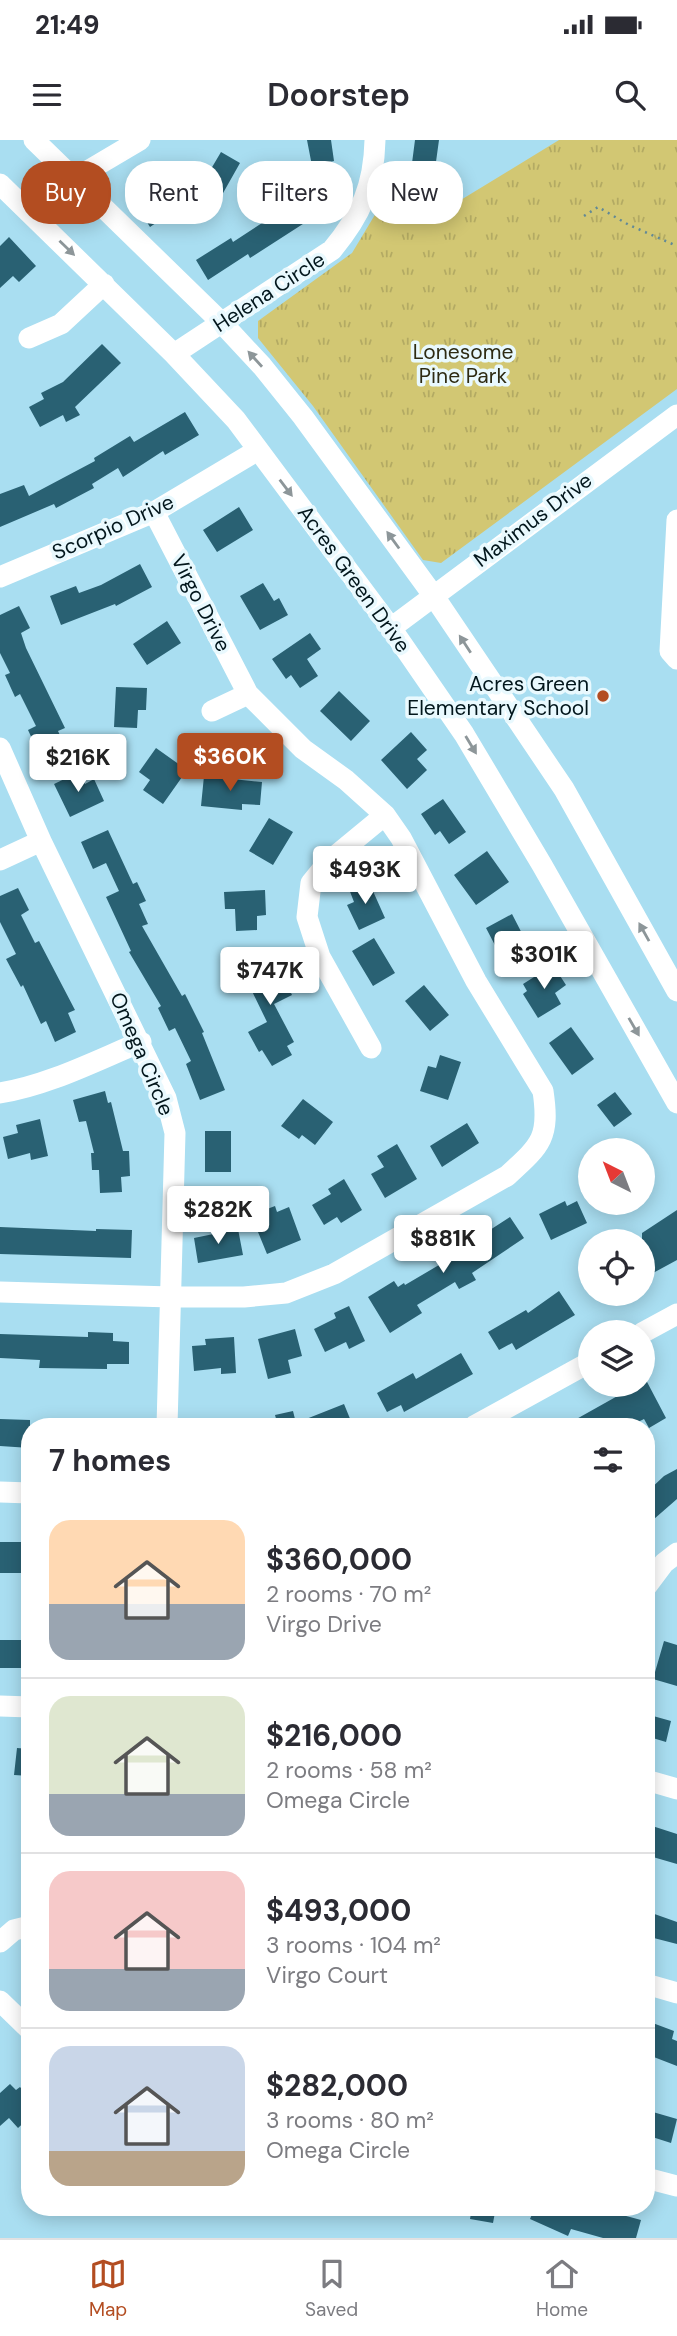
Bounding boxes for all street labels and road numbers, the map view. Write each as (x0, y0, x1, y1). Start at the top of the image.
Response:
street label: Helena Circle (208, 245, 330, 339)
street label: Maximus Drive (468, 466, 598, 574)
street label: Scorpio Drive (48, 488, 178, 566)
street label: Acres Green Drive (291, 500, 417, 658)
street label: Virgo Drive (165, 550, 237, 656)
street label: Omega Circle (103, 988, 181, 1120)

